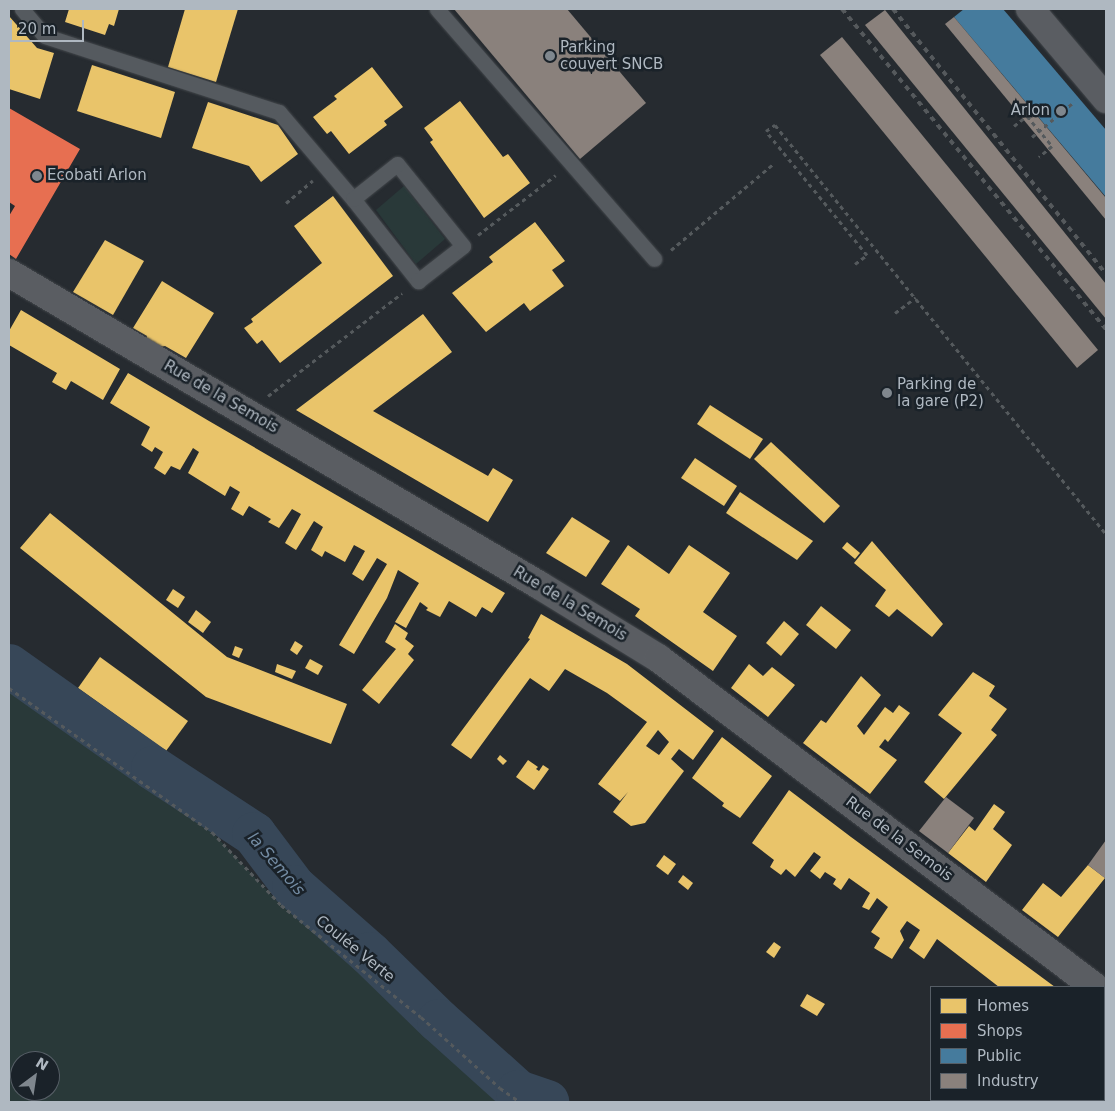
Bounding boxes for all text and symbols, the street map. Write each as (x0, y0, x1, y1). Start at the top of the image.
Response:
scale bar (12, 10, 86, 42)
text: 20 m (18, 20, 56, 38)
place label: Parking couvert SNCB (560, 38, 663, 73)
marker: Parking couvert SNCB (544, 50, 556, 62)
place label: Arlon (1011, 102, 1050, 120)
marker: Arlon (1054, 104, 1068, 118)
place label: Ecobati Arlon (47, 167, 147, 185)
marker: Ecobati Arlon (31, 170, 43, 182)
street label: Rue de la Semois (160, 357, 282, 437)
place label: Parking de la gare (P2) (897, 375, 984, 410)
marker: Parking de la gare (P2) (881, 387, 893, 399)
street label: Rue de la Semois (510, 563, 630, 645)
street label: Rue de la Semois (842, 793, 956, 885)
water label: la Semois (243, 828, 309, 900)
street label: Coulée Verte (312, 912, 398, 986)
legend (930, 986, 1105, 1101)
text: Homes (977, 997, 1029, 1015)
text: Shops (977, 1022, 1023, 1040)
text: Public (977, 1047, 1021, 1065)
north arrow (10, 1051, 60, 1101)
text: N (33, 1054, 51, 1074)
text: Industry (977, 1072, 1039, 1090)

